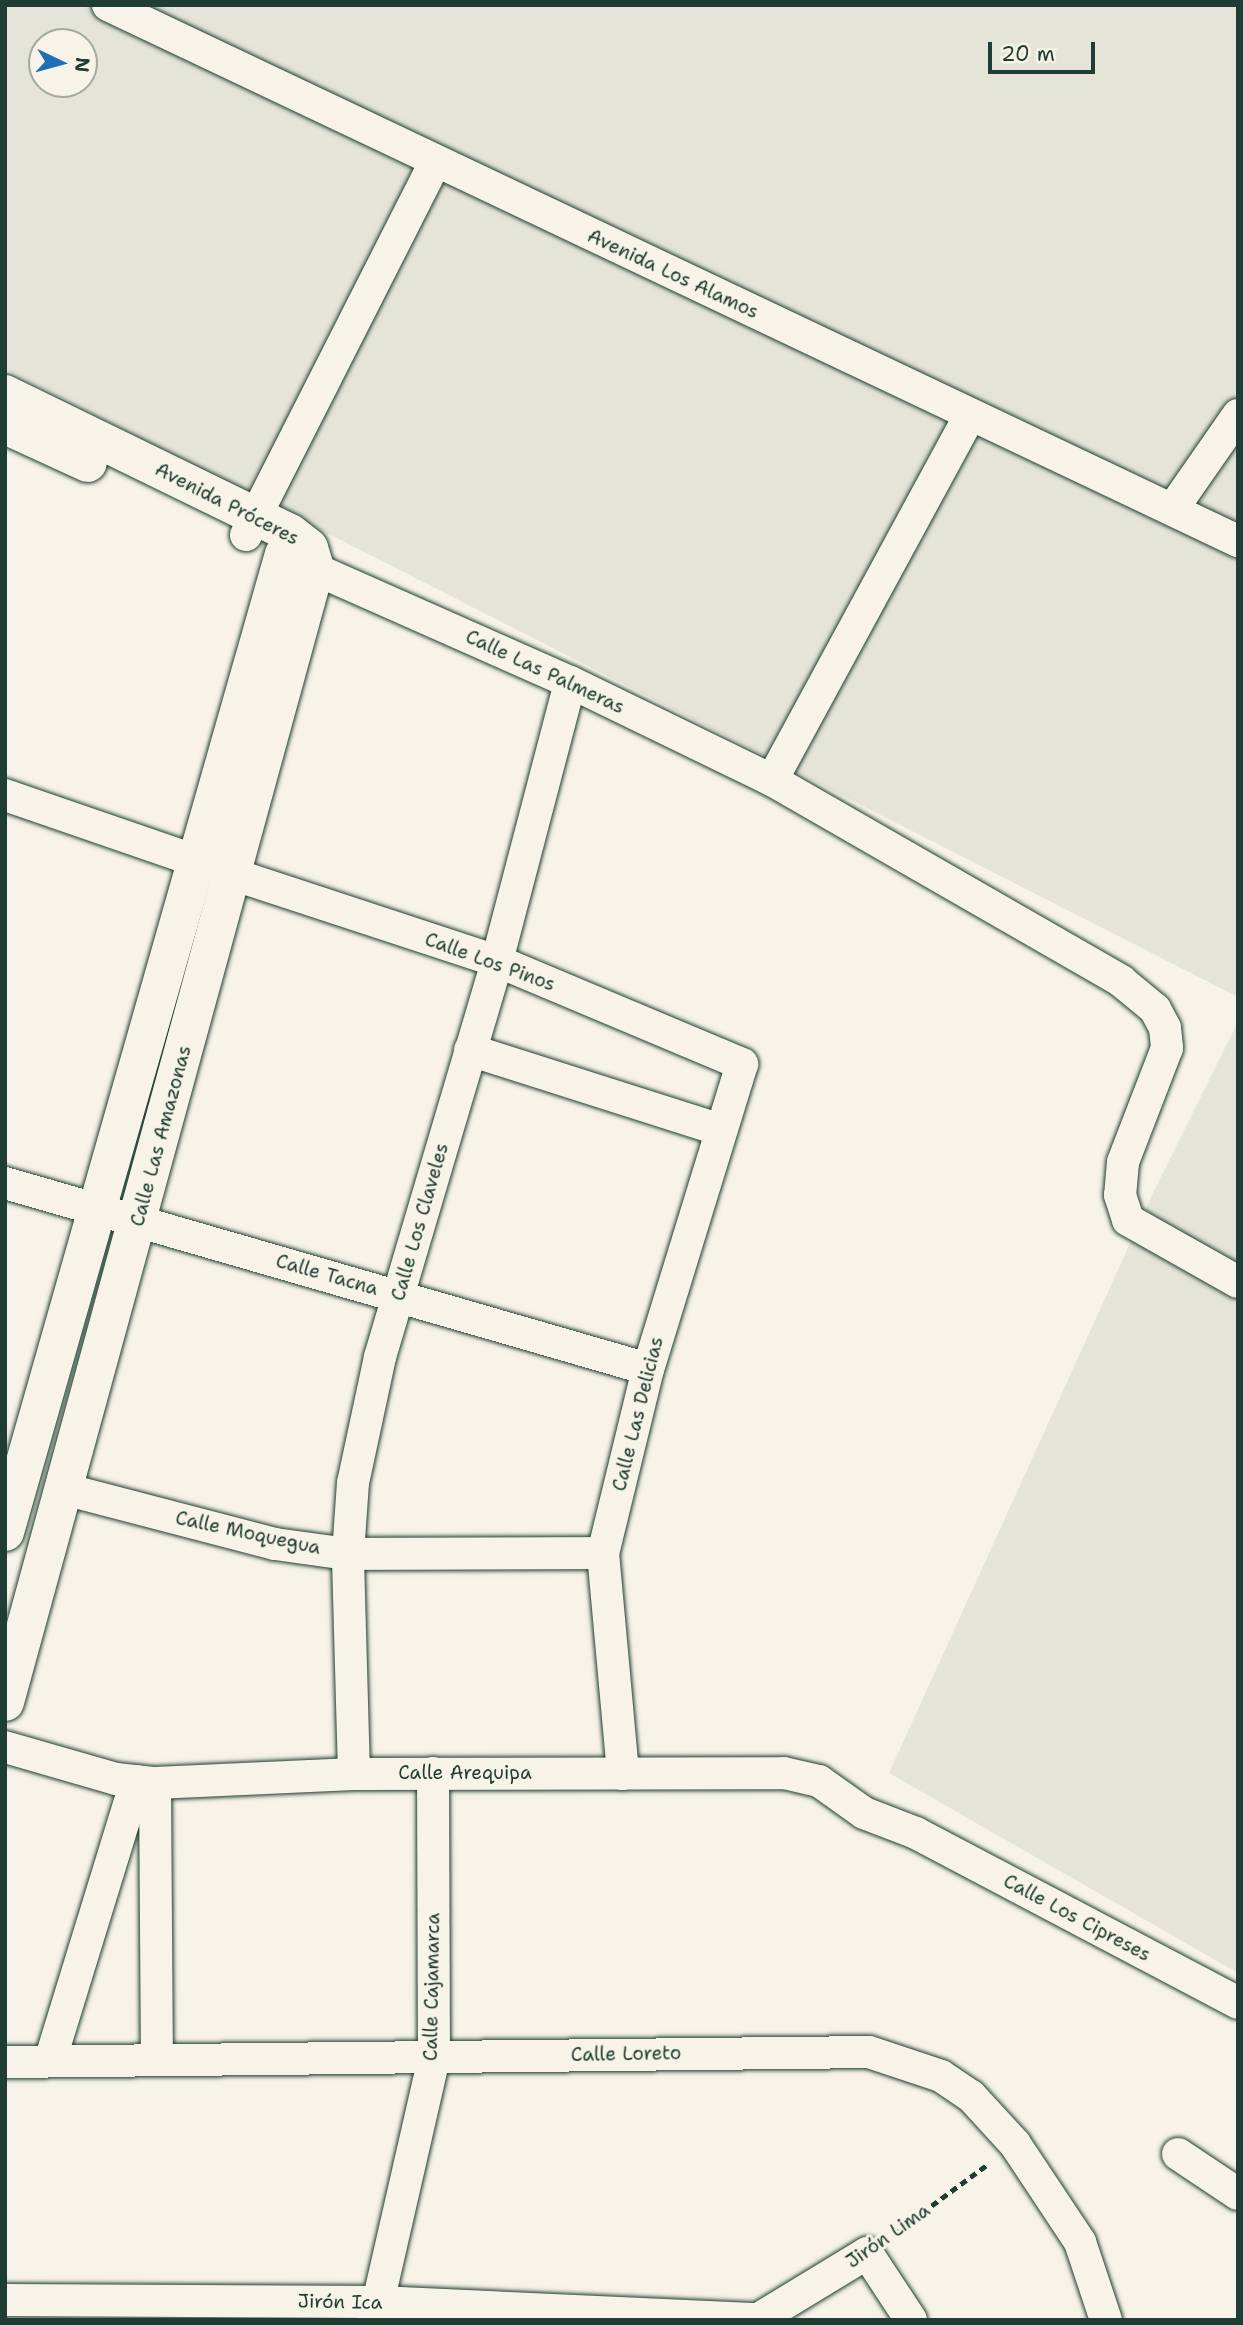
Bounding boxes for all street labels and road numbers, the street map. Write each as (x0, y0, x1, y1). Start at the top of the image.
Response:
street label: Avenida Los Alamos (584, 224, 762, 324)
street label: Avenida Próceres (151, 458, 303, 550)
street label: Calle Las Palmeras (462, 625, 628, 719)
street label: Calle Los Pinos (422, 928, 558, 996)
street label: Calle Las Amazonas (126, 1043, 196, 1229)
street label: Calle Los Claveles (387, 1140, 453, 1304)
street label: Calle Tacna (273, 1250, 381, 1300)
street label: Calle Las Delicias (608, 1334, 668, 1494)
street label: Calle Moquegua (173, 1506, 323, 1560)
street label: Calle Arequipa (398, 1762, 532, 1784)
street label: Calle Los Cipreses (999, 1870, 1155, 1966)
street label: Calle Cajamarca (419, 1913, 445, 2061)
street label: Calle Loreto (571, 2042, 681, 2066)
street label: Jirón Lima (842, 2199, 934, 2273)
street label: Jirón Ica (297, 2290, 383, 2314)

